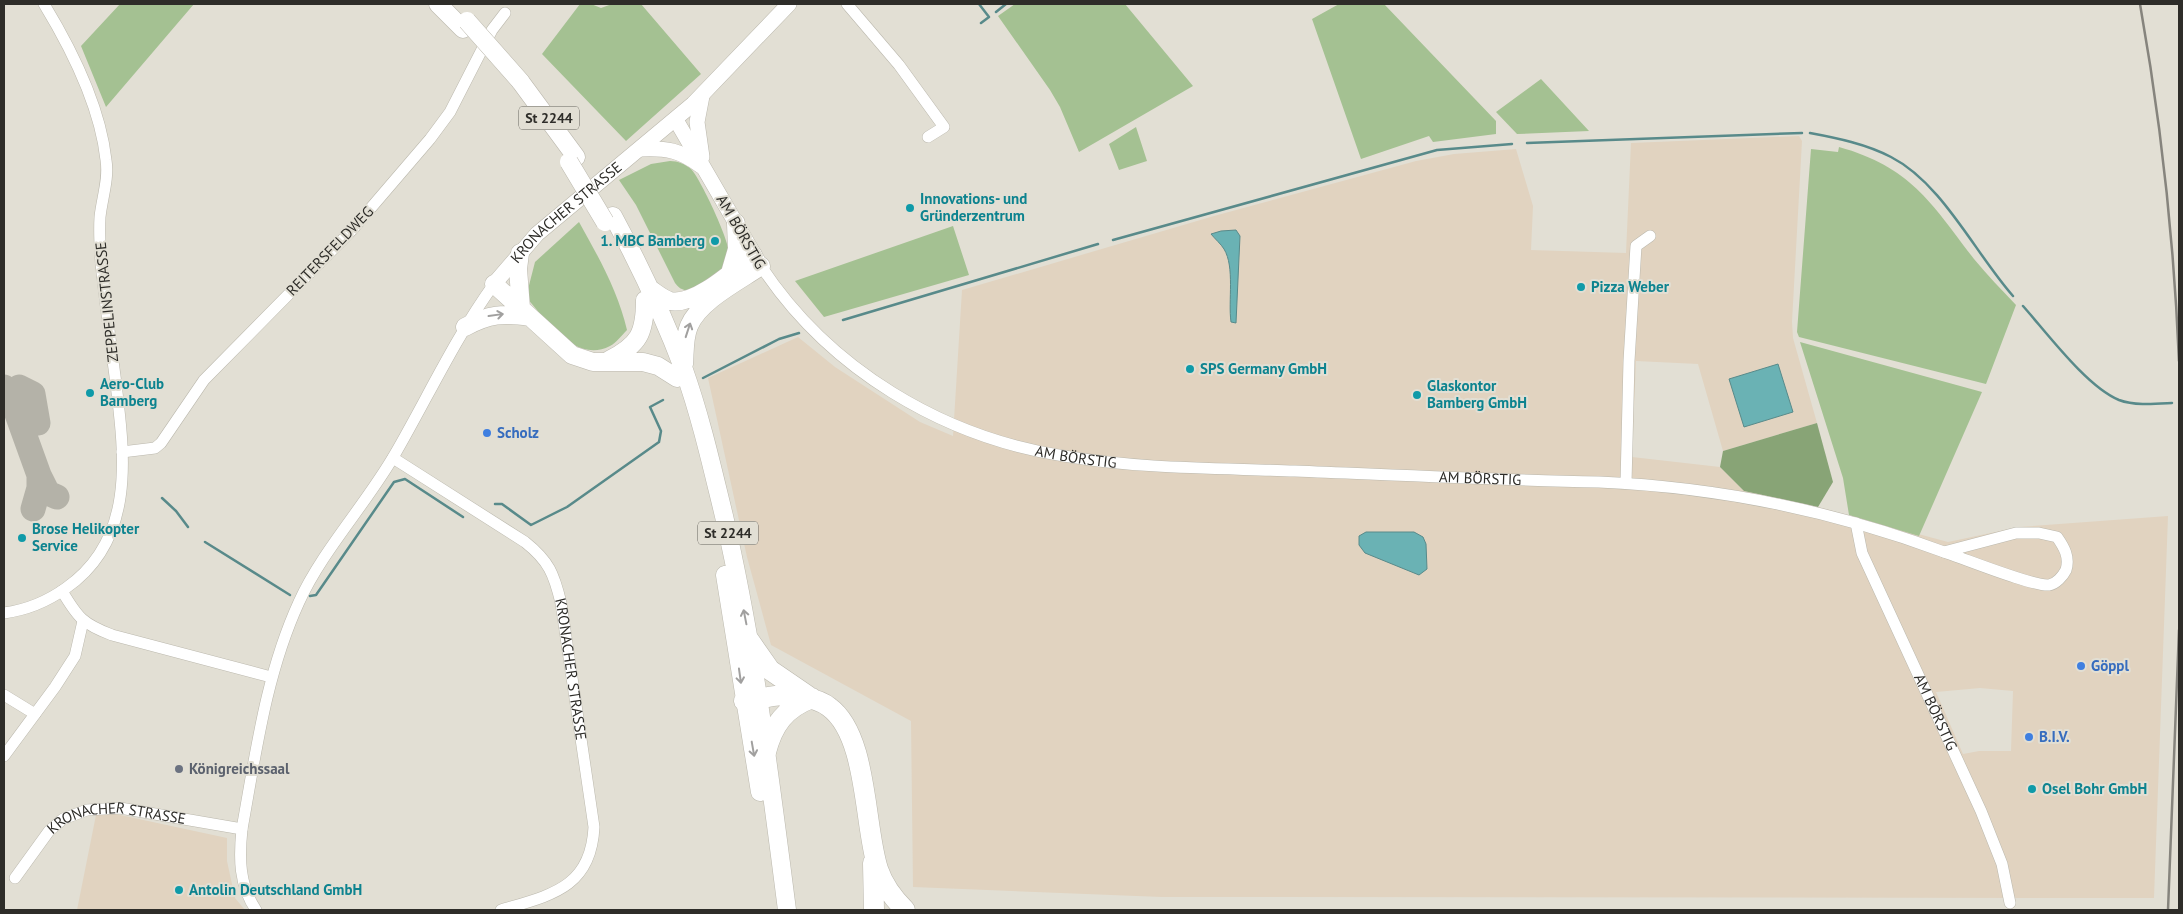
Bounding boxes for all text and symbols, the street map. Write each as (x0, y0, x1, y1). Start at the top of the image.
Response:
road number: St 2244 (519, 106, 579, 130)
street label: KRONACHER STRASSE (506, 157, 626, 267)
place label: Innovations- und Gründerzentrum (920, 189, 1027, 225)
street label: AM BÖRSTIG (713, 191, 770, 272)
street label: REITERSFELDWEG (282, 202, 377, 299)
marker: Innovations- und Gründerzentrum (904, 202, 916, 214)
place label: 1. MBC Bamberg (600, 231, 705, 250)
marker: 1. MBC Bamberg (709, 235, 721, 247)
street label: ZEPPELINSTRASSE (91, 241, 122, 363)
place label: Pizza Weber (1591, 277, 1670, 296)
marker: Pizza Weber (1575, 281, 1587, 293)
one-way arrow (488, 310, 504, 320)
one-way arrow (684, 322, 694, 338)
place label: SPS Germany GmbH (1200, 359, 1327, 378)
marker: SPS Germany GmbH (1184, 363, 1196, 375)
place label: Aero-Club Bamberg (100, 374, 164, 410)
place label: Glaskontor Bamberg GmbH (1427, 376, 1527, 412)
marker: Aero-Club Bamberg (84, 387, 96, 399)
marker: Glaskontor Bamberg GmbH (1411, 389, 1423, 401)
place label: Scholz (497, 423, 539, 442)
marker: Scholz (481, 427, 493, 439)
street label: AM BÖRSTIG (1033, 441, 1118, 472)
street label: AM BÖRSTIG (1439, 467, 1522, 489)
place label: Brose Helikopter Service (32, 519, 140, 555)
road number: St 2244 (698, 522, 758, 544)
marker: Brose Helikopter Service (16, 532, 28, 544)
street label: KRONACHER STRASSE (551, 596, 591, 741)
one-way arrow (740, 609, 749, 625)
place label: Göppl (2091, 656, 2129, 675)
marker: Göppl (2075, 660, 2087, 672)
one-way arrow (736, 667, 746, 683)
street label: AM BÖRSTIG (1910, 671, 1962, 754)
place label: B.I.V. (2039, 727, 2070, 746)
marker: B.I.V. (2023, 731, 2035, 743)
one-way arrow (748, 741, 758, 757)
place label: Königreichssaal (189, 759, 290, 778)
marker: Königreichssaal (173, 763, 185, 775)
place label: Osel Bohr GmbH (2042, 779, 2147, 798)
marker: Osel Bohr GmbH (2026, 783, 2038, 795)
street label: KRONACHER STRASSE (43, 797, 187, 838)
place label: Antolin Deutschland GmbH (189, 880, 362, 899)
marker: Antolin Deutschland GmbH (173, 884, 185, 896)

